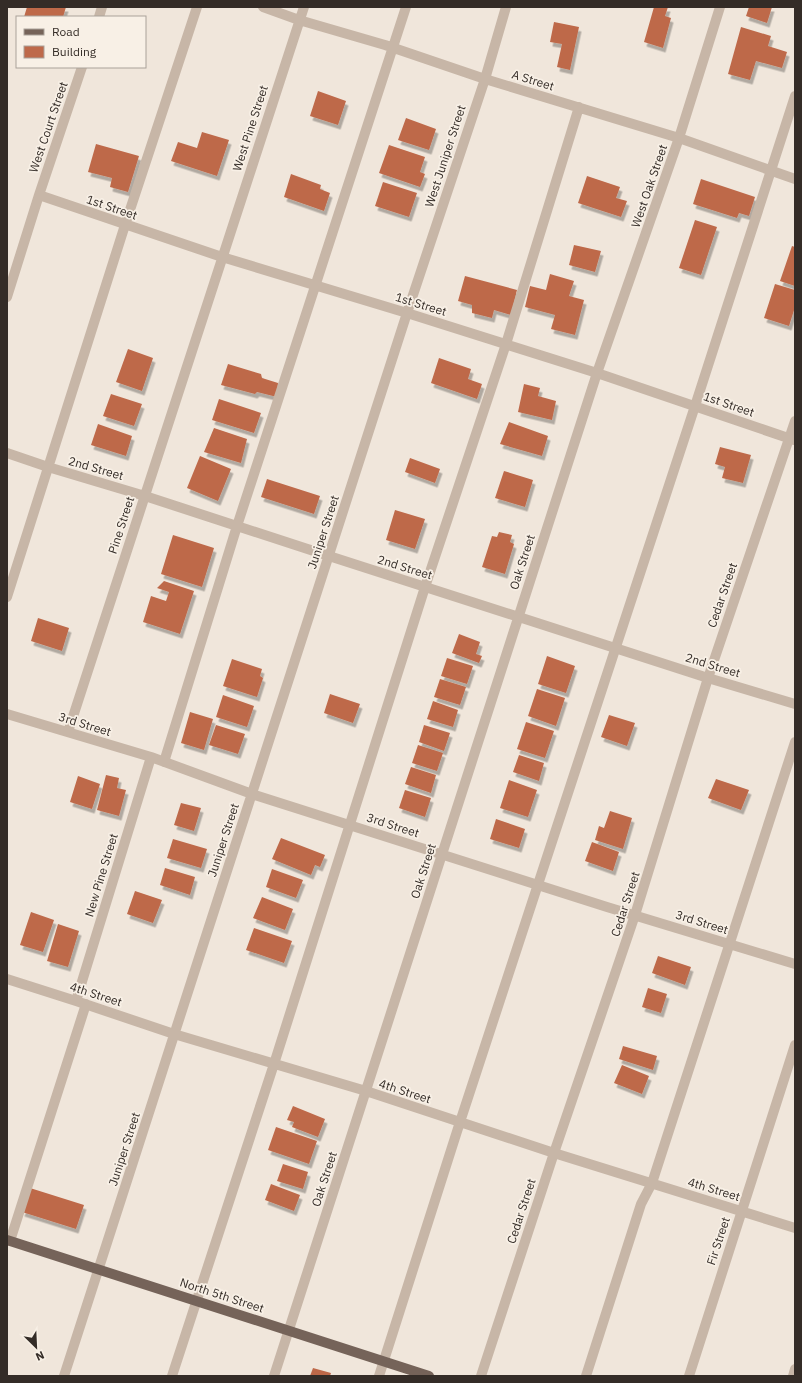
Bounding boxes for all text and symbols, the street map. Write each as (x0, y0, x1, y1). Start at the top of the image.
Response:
legend (16, 16, 146, 68)
text: Road (52, 24, 80, 39)
text: Building (52, 44, 97, 59)
street label: A Street (510, 66, 556, 94)
street label: West Court Street (25, 79, 71, 175)
street label: West Pine Street (229, 83, 271, 173)
street label: West Juniper Street (421, 103, 469, 209)
street label: West Oak Street (628, 142, 670, 230)
street label: 1st Street (85, 191, 139, 223)
street label: 1st Street (394, 289, 448, 319)
street label: 1st Street (702, 388, 756, 420)
street label: 2nd Street (67, 453, 125, 483)
street label: Juniper Street (304, 493, 342, 571)
street label: Pine Street (105, 494, 137, 556)
street label: Oak Street (506, 533, 538, 591)
street label: 2nd Street (376, 552, 434, 582)
street label: Cedar Street (704, 561, 740, 629)
street label: 2nd Street (684, 650, 742, 680)
street label: 3rd Street (57, 709, 113, 739)
street label: Juniper Street (204, 801, 242, 879)
street label: 3rd Street (365, 809, 421, 841)
street label: New Pine Street (81, 831, 121, 919)
street label: Oak Street (407, 842, 439, 900)
street label: Cedar Street (607, 870, 643, 938)
street label: 3rd Street (674, 907, 730, 937)
street label: 4th Street (68, 979, 124, 1009)
street label: 4th Street (377, 1076, 433, 1106)
street label: Juniper Street (105, 1110, 143, 1188)
street label: Oak Street (308, 1150, 340, 1208)
street label: 4th Street (686, 1174, 742, 1204)
street label: Cedar Street (503, 1177, 539, 1245)
street label: Fir Street (703, 1215, 733, 1267)
street label: North 5th Street (178, 1274, 266, 1316)
north arrow (16, 1327, 56, 1367)
text: N (34, 1348, 47, 1364)

